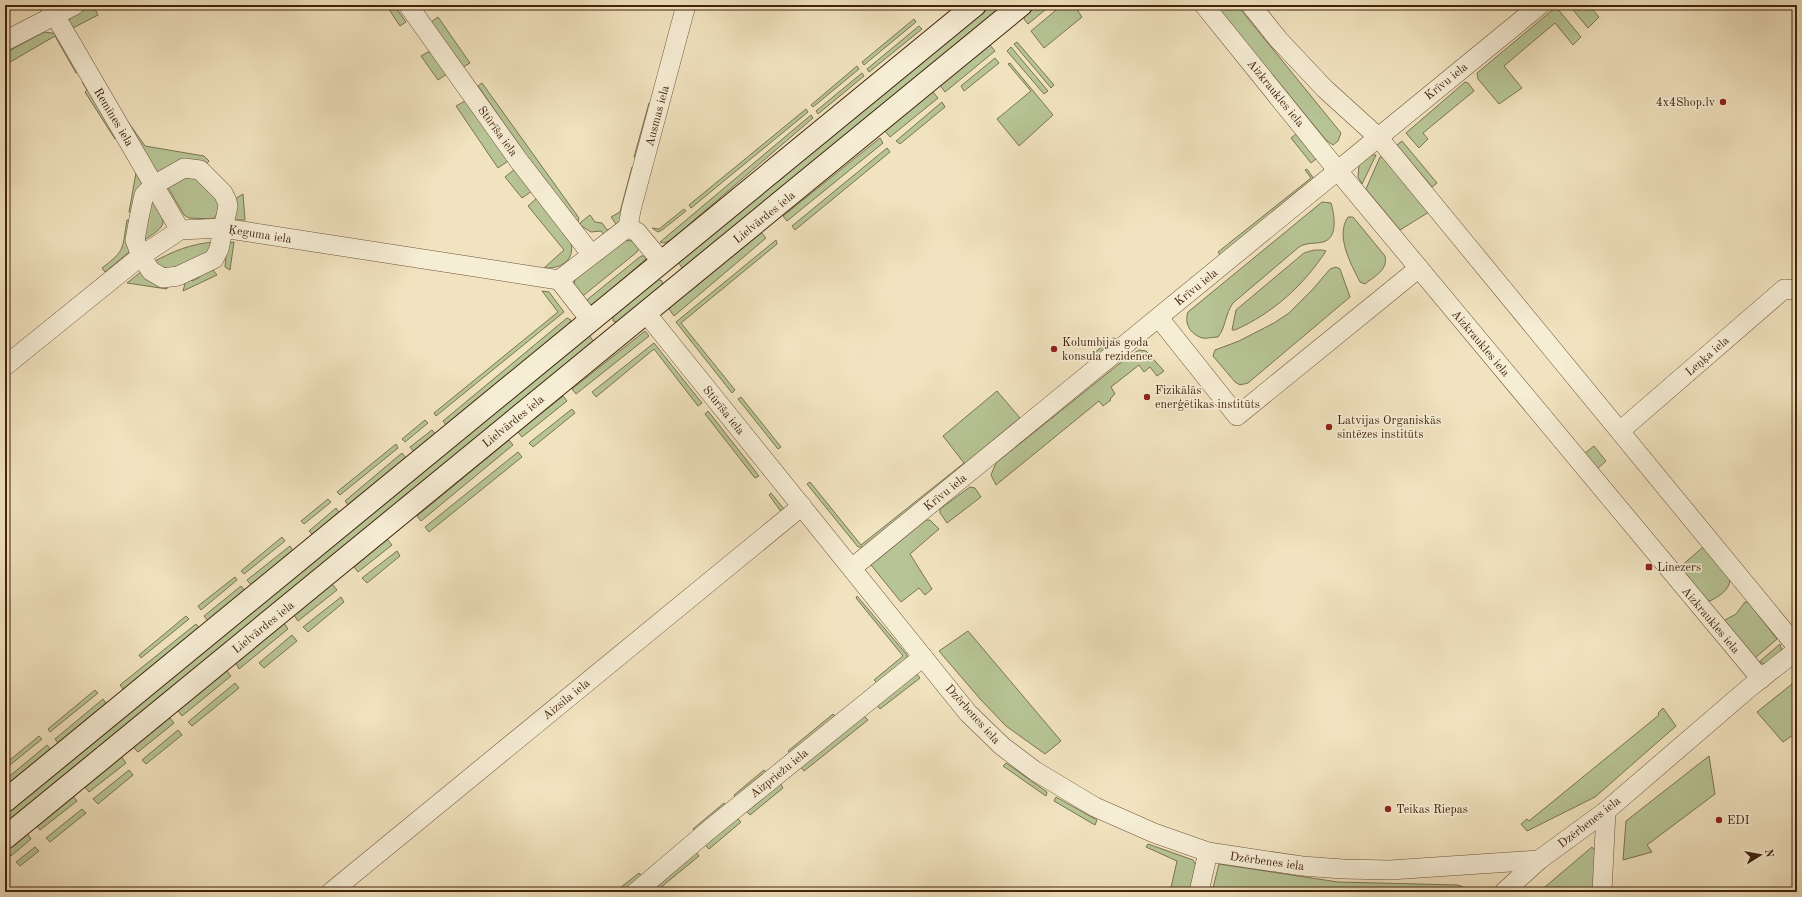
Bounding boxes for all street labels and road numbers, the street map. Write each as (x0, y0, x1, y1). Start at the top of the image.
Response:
street label: Aizkraukles iela (1245, 58, 1306, 130)
street label: Krīvu iela (1423, 61, 1470, 103)
street label: Ausmas iela (644, 84, 672, 148)
street label: Remīnes iela (91, 86, 135, 149)
street label: Stūrīša iela (475, 104, 519, 159)
street label: Lielvārdes iela (732, 189, 798, 246)
street label: Ķeguma iela (227, 224, 293, 246)
street label: Krīvu iela (1173, 267, 1220, 309)
street label: Aizkraukles iela (1449, 308, 1511, 379)
street label: Leņķa iela (1684, 335, 1732, 379)
street label: Stūrīša iela (700, 384, 746, 437)
street label: Lielvārdes iela (481, 393, 547, 450)
street label: Krīvu iela (922, 472, 969, 514)
street label: Aizkraukles iela (1679, 585, 1741, 656)
street label: Lielvārdes iela (231, 599, 297, 656)
street label: Aizsila iela (541, 677, 592, 722)
street label: Dzērbenes iela (943, 683, 1002, 747)
street label: Aizpriežu iela (748, 747, 811, 801)
street label: Dzērbenes iela (1556, 795, 1623, 851)
street label: Dzērbenes iela (1229, 851, 1305, 873)

